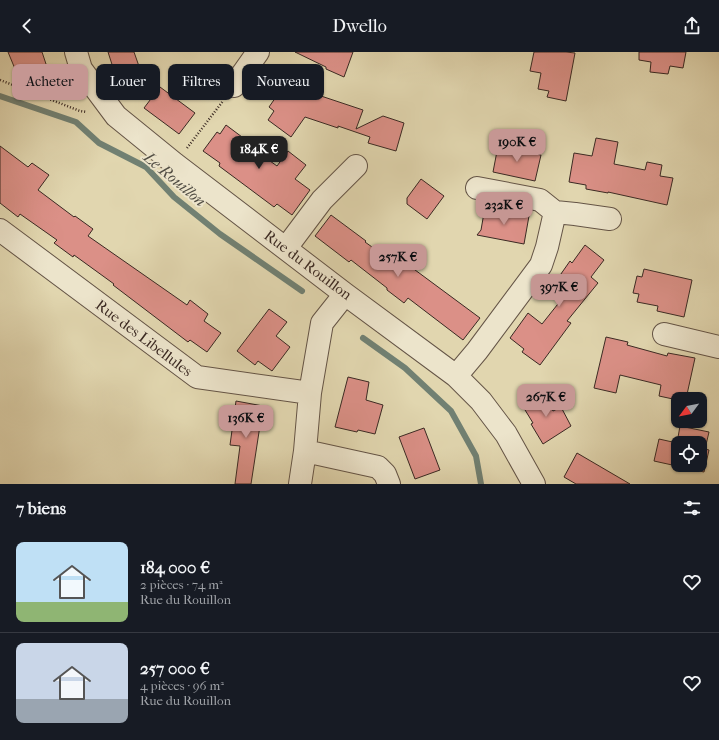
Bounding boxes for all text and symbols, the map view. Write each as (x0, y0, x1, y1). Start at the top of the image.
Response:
icon: back (16, 15, 38, 37)
icon: share (681, 15, 703, 37)
text: Dwello (332, 16, 387, 37)
chip: Acheter (12, 64, 88, 100)
chip: Louer (96, 64, 160, 100)
chip: Filtres (168, 64, 234, 100)
chip: Nouveau (242, 64, 324, 100)
pin: 190K € (484, 129, 550, 163)
text: 190K € (498, 134, 536, 149)
pin: 184K € (226, 136, 292, 170)
text: 184K € (240, 141, 278, 156)
water label: Le Rouillon (139, 147, 210, 210)
pin: 232K € (471, 192, 537, 226)
text: 232K € (485, 197, 523, 212)
street label: Rue du Rouillon (261, 226, 356, 304)
pin: 257K € (365, 244, 431, 278)
text: 257K € (379, 249, 417, 264)
pin: 397K € (526, 274, 592, 308)
text: 397K € (540, 279, 578, 294)
street label: Rue des Libellules (92, 296, 196, 380)
pin: 267K € (513, 384, 579, 418)
text: 267K € (526, 389, 566, 404)
north arrow (671, 392, 707, 428)
map controls (671, 392, 707, 472)
pin: 136K € (213, 405, 279, 439)
text: 136K € (228, 410, 264, 425)
button: locate (671, 436, 707, 472)
icon: filters (681, 497, 703, 519)
text: 7 biens (16, 498, 66, 518)
text: 184 000 € (140, 557, 210, 577)
icon: home (48, 558, 96, 606)
icon: heart (681, 571, 703, 593)
text: 2 pièces · 74 m² (140, 577, 223, 592)
text: Rue du Rouillon (140, 592, 231, 607)
text: 257 000 € (140, 658, 210, 678)
icon: home (48, 659, 96, 707)
icon: heart (681, 672, 703, 694)
text: 4 pièces · 96 m² (140, 678, 224, 693)
text: Rue du Rouillon (140, 693, 231, 708)

